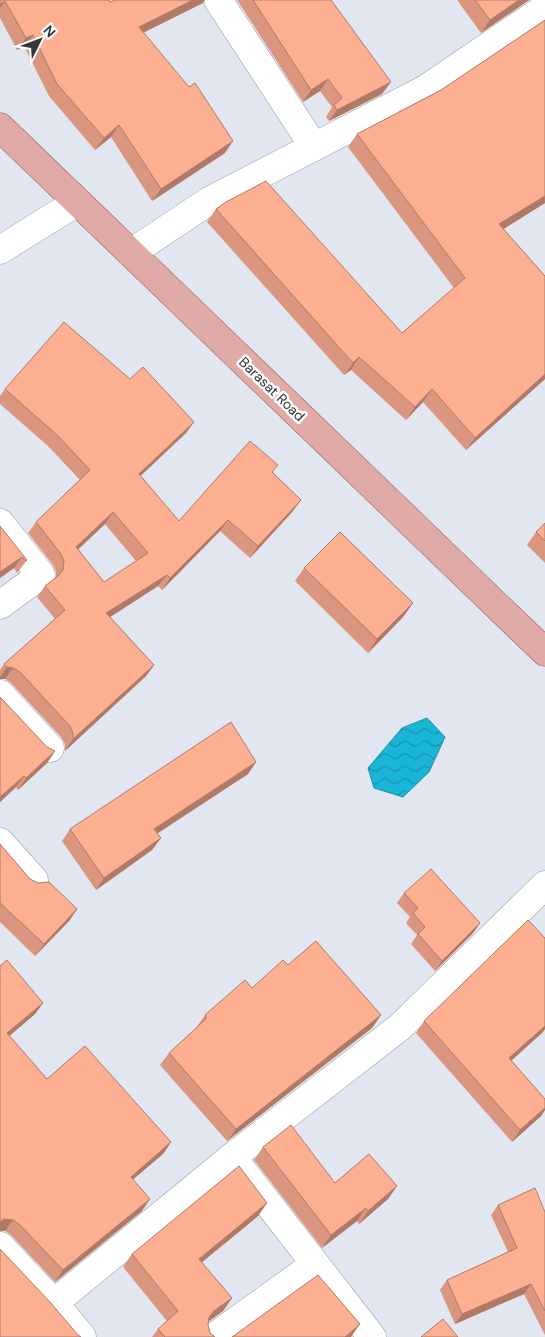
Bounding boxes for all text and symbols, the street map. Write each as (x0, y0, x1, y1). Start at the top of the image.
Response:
north arrow (15, 15, 65, 65)
text: N (40, 21, 60, 41)
street label: Barasat Road (235, 353, 309, 425)

